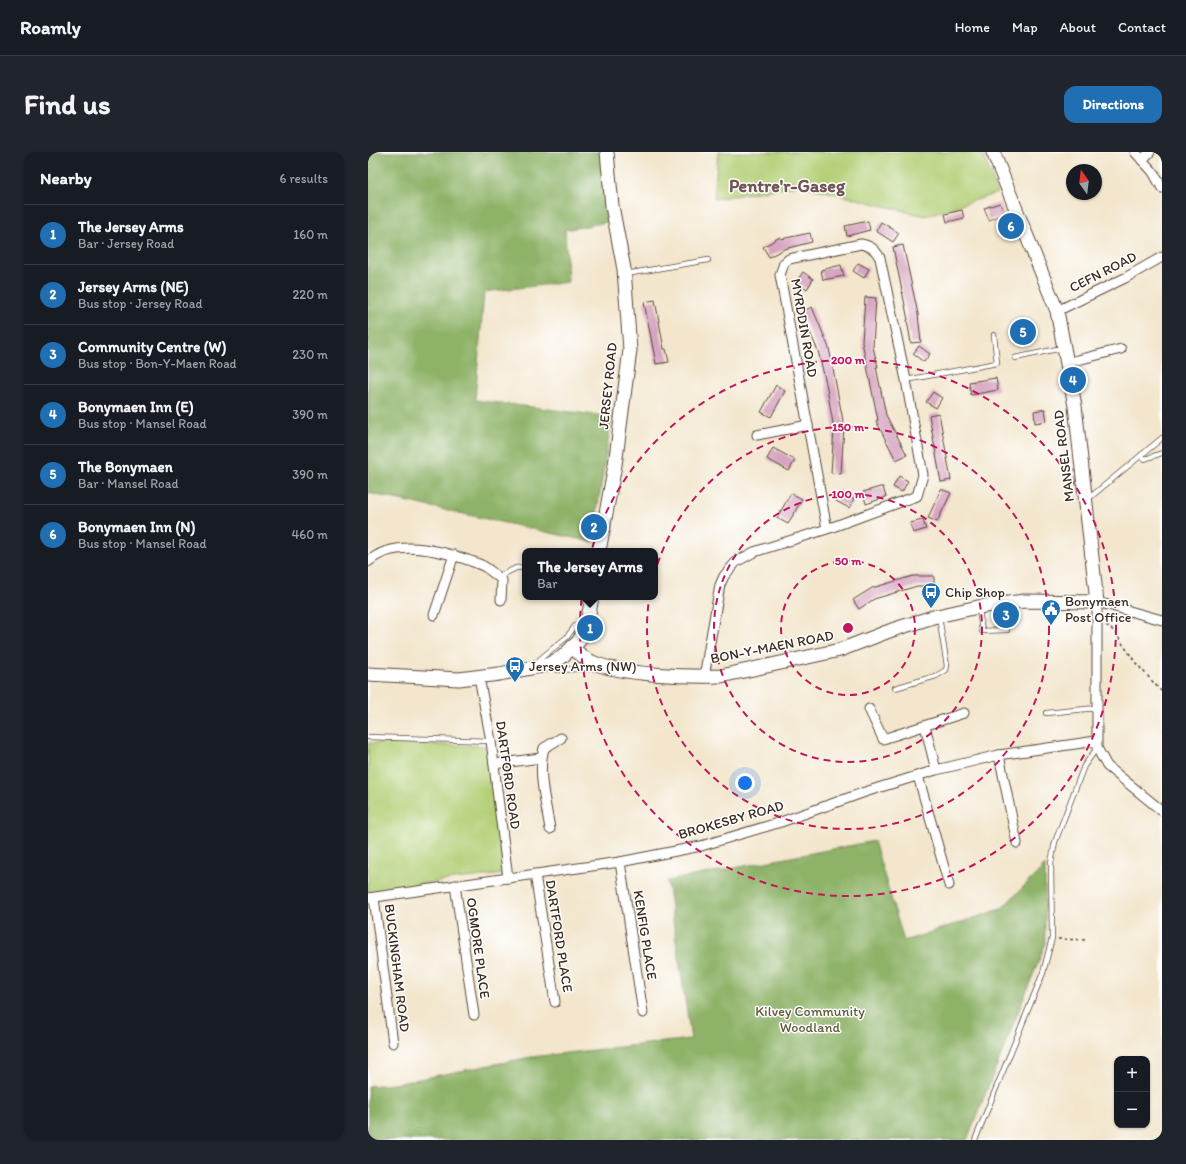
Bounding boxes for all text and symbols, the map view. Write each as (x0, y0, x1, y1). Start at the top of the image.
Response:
text: Roamly (20, 16, 81, 39)
text: Home (955, 19, 990, 36)
text: Map (1012, 19, 1038, 36)
text: About (1060, 19, 1096, 36)
text: Contact (1118, 19, 1166, 36)
button: Directions (1064, 86, 1162, 123)
text: Find us (24, 87, 111, 121)
north arrow (1066, 164, 1102, 200)
text: Nearby (40, 168, 92, 188)
text: 6 results (280, 171, 328, 186)
district label: Pentre'r-Gaseg (729, 175, 846, 197)
pin: 6 (998, 211, 1024, 241)
text: The Jersey Arms (78, 218, 184, 236)
text: 1 (50, 227, 56, 242)
text: 160 m (293, 227, 328, 242)
text: Bar · Jersey Road (78, 236, 174, 251)
street label: CEFN ROAD (1067, 248, 1139, 296)
street label: MYRDDIN ROAD (787, 277, 821, 379)
text: Jersey Arms (NE) (78, 278, 189, 296)
text: 2 (50, 287, 56, 302)
text: 220 m (292, 287, 328, 302)
text: Bus stop · Jersey Road (78, 296, 203, 311)
pin: 5 (1010, 317, 1036, 347)
text: Community Centre (W) (78, 338, 226, 356)
street label: JERSEY ROAD (595, 342, 621, 430)
text: 3 (49, 347, 57, 362)
text: 230 m (292, 347, 328, 362)
text: 200 m (831, 353, 866, 367)
text: Bus stop · Bon-Y-Maen Road (78, 356, 237, 371)
pin: 4 (1060, 365, 1086, 395)
text: Bonymaen Inn (E) (78, 398, 194, 416)
text: 4 (49, 407, 57, 422)
text: 390 m (292, 407, 328, 422)
street label: MANSEL ROAD (1050, 409, 1078, 503)
text: Bus stop · Mansel Road (78, 416, 207, 431)
text: 150 m (832, 420, 865, 434)
text: The Bonymaen (78, 458, 173, 476)
text: 5 (50, 467, 56, 482)
text: 390 m (292, 467, 328, 482)
text: Bar · Mansel Road (78, 476, 179, 491)
text: 100 m (831, 487, 865, 501)
pin: 2 (581, 512, 607, 542)
text: Bonymaen Inn (N) (78, 518, 195, 536)
text: 6 (50, 527, 56, 542)
text: 460 m (291, 527, 328, 542)
text: Bus stop · Mansel Road (78, 536, 207, 551)
popup (522, 548, 658, 600)
text: 50 m (835, 554, 862, 568)
text: The Jersey Arms (537, 558, 643, 576)
text: Bar (537, 576, 558, 591)
bus stop icon: Chip Shop (920, 581, 942, 609)
place label: Chip Shop (945, 584, 1005, 601)
place label: Bonymaen Post Office (1065, 593, 1132, 626)
public building icon: Bonymaen Post Office (1040, 598, 1062, 626)
pin: 3 (993, 600, 1019, 630)
pin: 1 (577, 613, 603, 643)
centre of rings (841, 621, 855, 635)
street label: BON-Y-MAEN ROAD (709, 627, 835, 667)
bus stop icon: Jersey Arms (NW) (504, 655, 526, 683)
place label: Jersey Arms (NW) (529, 658, 637, 675)
street label: DARTFORD ROAD (492, 720, 524, 830)
your location (735, 773, 755, 793)
street label: BROKESBY ROAD (676, 797, 786, 843)
street label: DARTFORD PLACE (542, 878, 576, 994)
street label: KENFIG PLACE (630, 889, 661, 981)
street label: OGMORE PLACE (463, 896, 494, 1000)
street label: BUCKINGHAM ROAD (381, 903, 413, 1033)
park label: Kilvey Community Woodland (755, 1003, 865, 1036)
map controls (1114, 1056, 1150, 1128)
button: + (1114, 1056, 1150, 1092)
button: − (1114, 1092, 1150, 1128)

